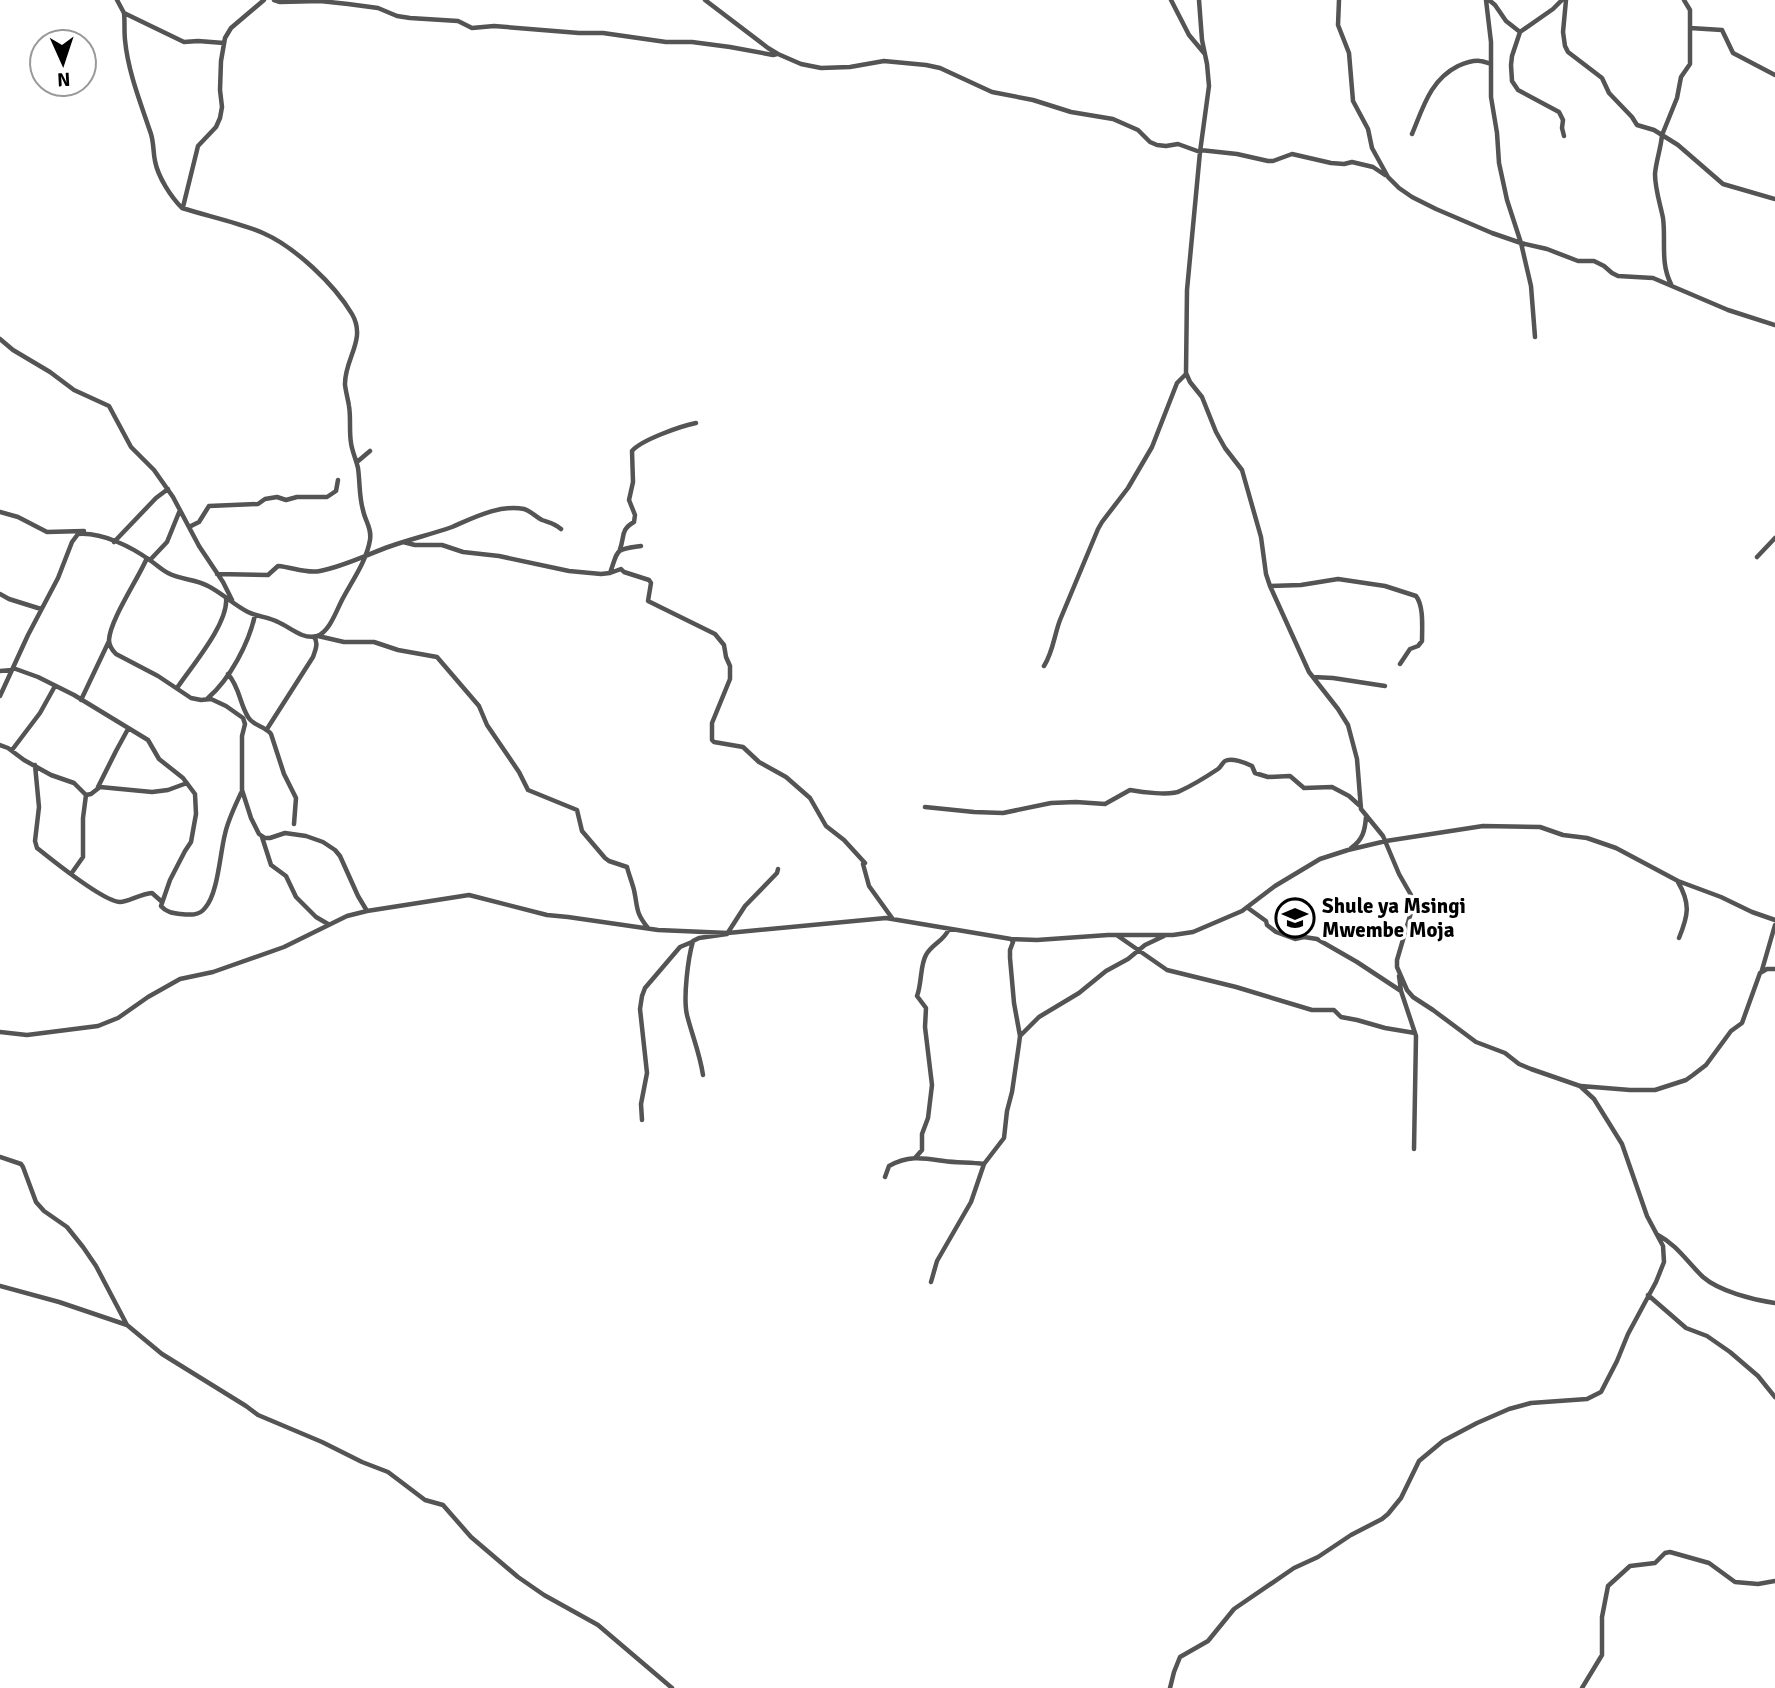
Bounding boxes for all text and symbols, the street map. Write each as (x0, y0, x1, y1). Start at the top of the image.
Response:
north arrow (28, 28, 98, 98)
text: N (57, 67, 71, 91)
place label: Shule ya Msingi Mwembe Moja (1322, 893, 1466, 943)
school or university icon: Shule ya Msingi Mwembe Moja (1274, 897, 1316, 939)

